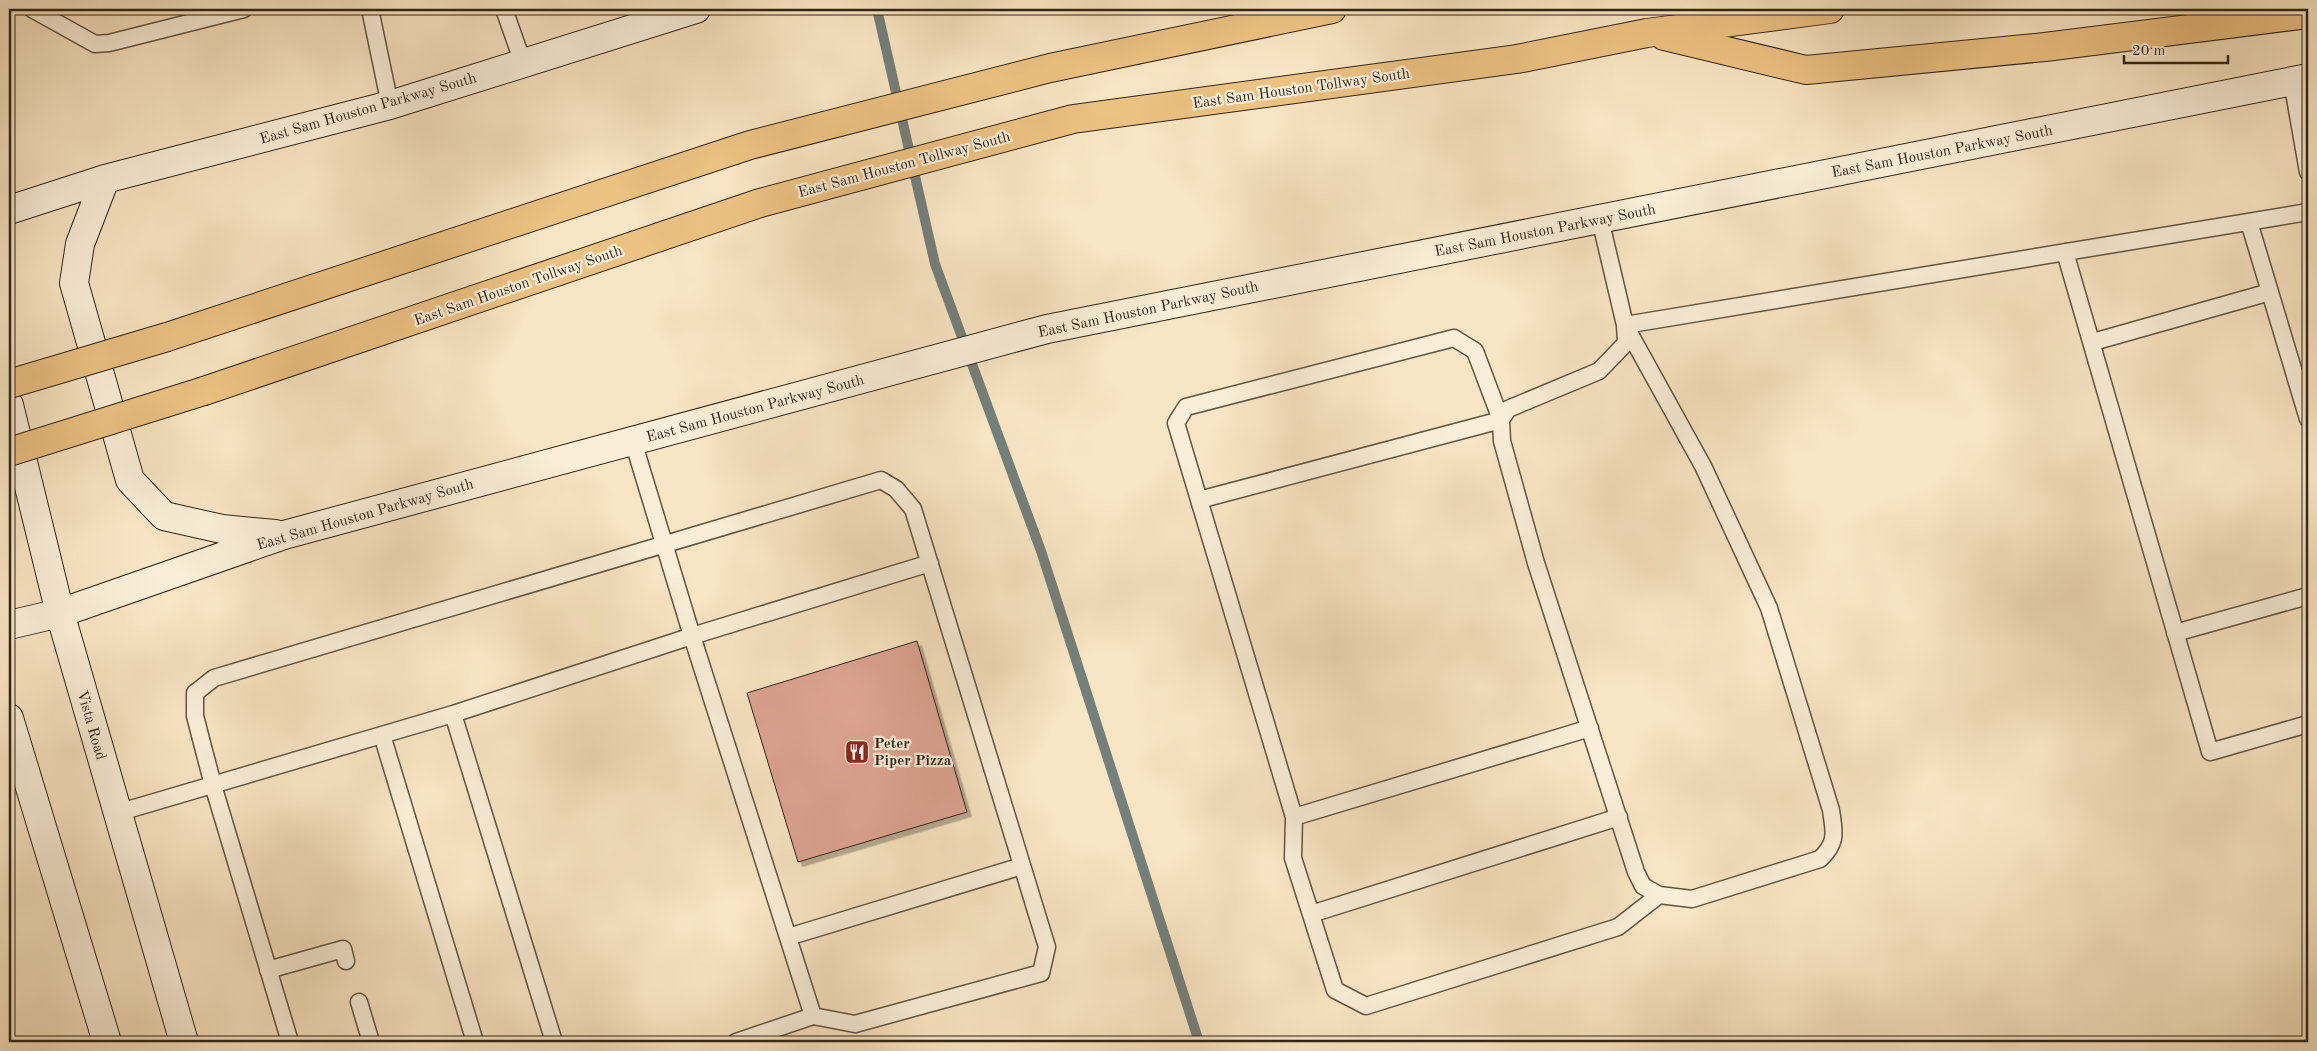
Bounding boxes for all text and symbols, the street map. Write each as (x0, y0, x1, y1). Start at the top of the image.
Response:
scale bar (2124, 32, 2228, 64)
text: 20 m (2132, 44, 2166, 59)
street label: East Sam Houston Tollway South (1192, 67, 1411, 112)
street label: East Sam Houston Parkway South (258, 71, 479, 148)
street label: East Sam Houston Parkway South (1830, 124, 2054, 181)
street label: East Sam Houston Tollway South (797, 130, 1012, 201)
street label: East Sam Houston Parkway South (1433, 203, 1657, 260)
street label: East Sam Houston Tollway South (412, 244, 625, 329)
street label: East Sam Houston Parkway South (1037, 280, 1260, 341)
street label: East Sam Houston Parkway South (645, 373, 866, 446)
street label: East Sam Houston Parkway South (255, 477, 476, 554)
street label: Vista Road (73, 689, 108, 762)
place label: Peter Piper Pizza (874, 737, 952, 769)
restaurant icon: Peter Piper Pizza (844, 739, 870, 765)

